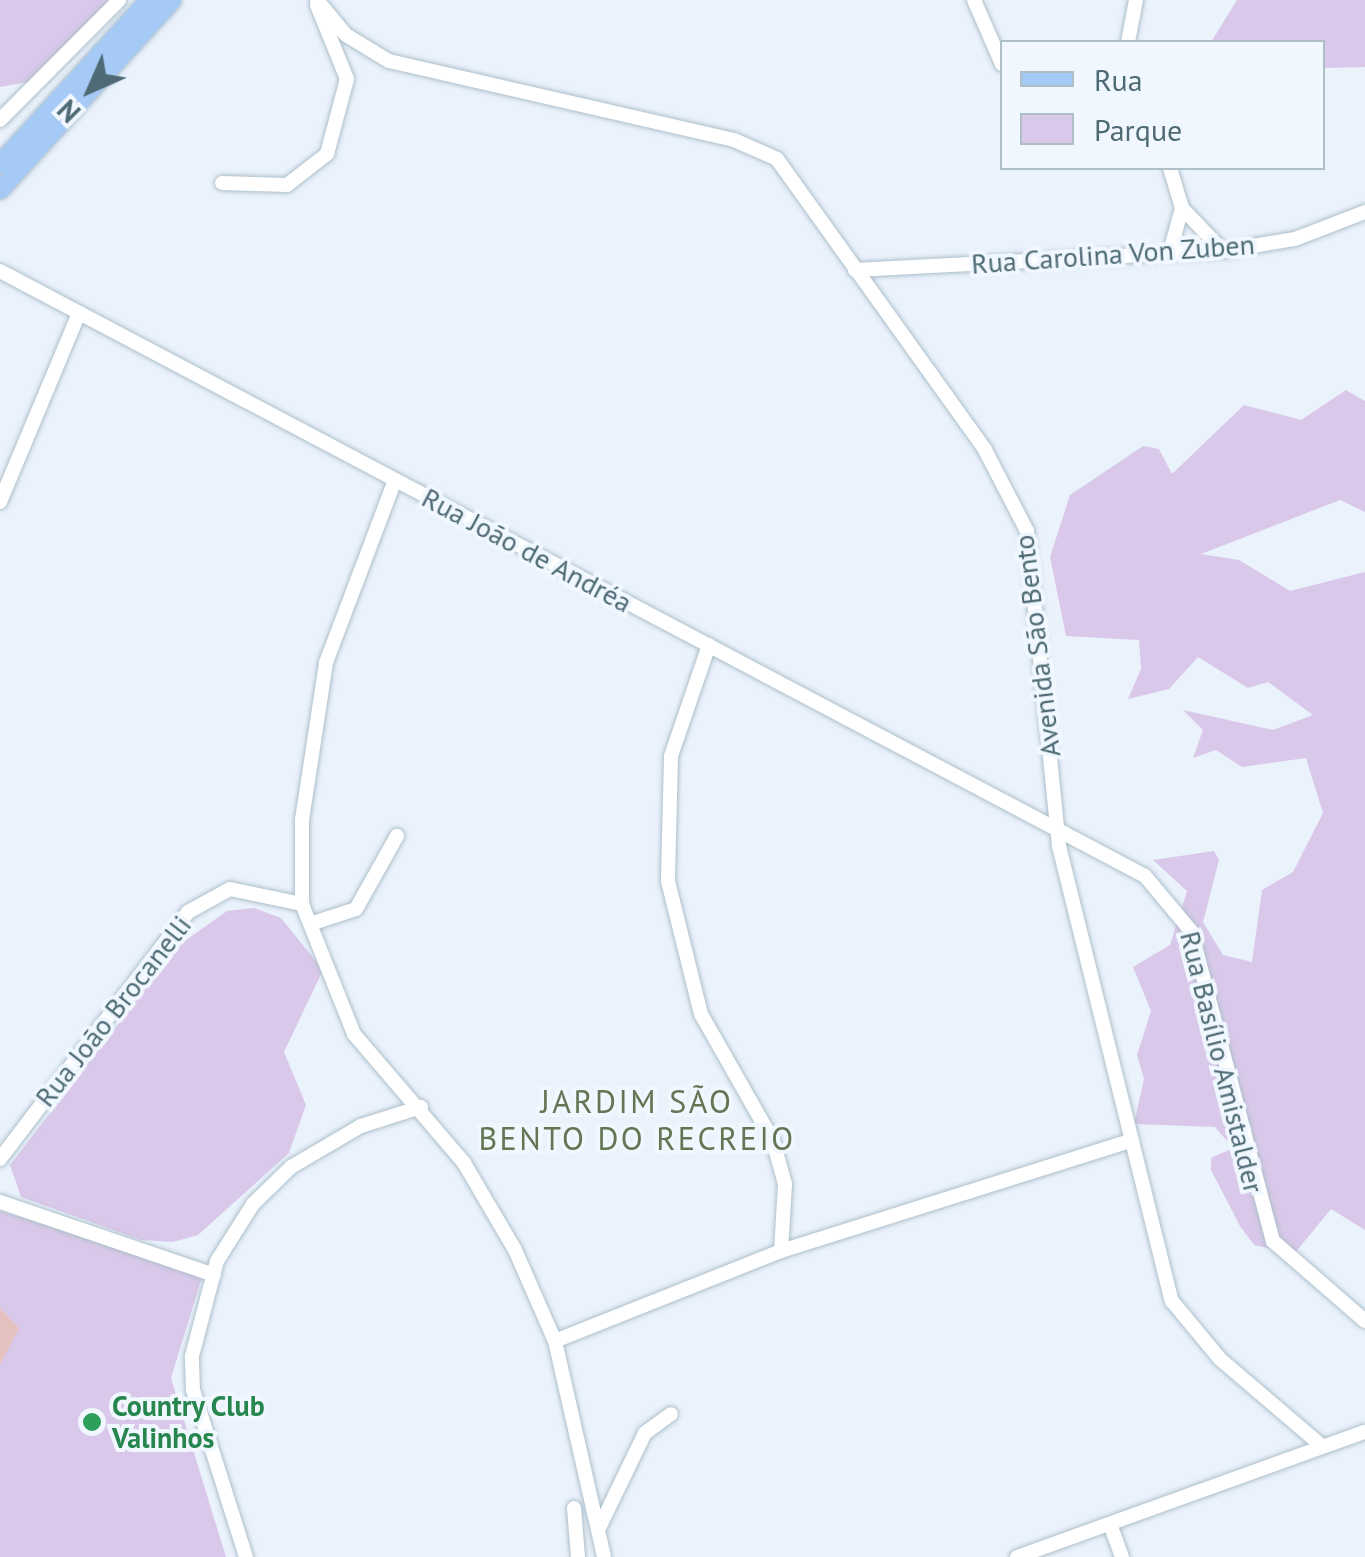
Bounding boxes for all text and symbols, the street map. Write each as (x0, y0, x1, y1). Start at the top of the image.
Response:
north arrow (40, 40, 140, 140)
legend (1000, 40, 1325, 170)
text: Rua (1094, 60, 1143, 99)
text: N (49, 92, 88, 131)
text: Parque (1094, 110, 1182, 149)
street label: Rua Carolina Von Zuben (969, 227, 1257, 281)
street label: Rua João de Andréa (416, 480, 638, 620)
street label: Avenida São Bento (1007, 533, 1067, 759)
street label: Rua João Brocanelli (28, 909, 198, 1113)
street label: Rua Basílio Amistalder (1173, 927, 1271, 1197)
district label: JARDIM SÃO BENTO DO RECREIO (478, 1083, 796, 1158)
place label: Country Club Valinhos (112, 1389, 266, 1455)
marker: Country Club Valinhos (81, 1411, 103, 1433)

